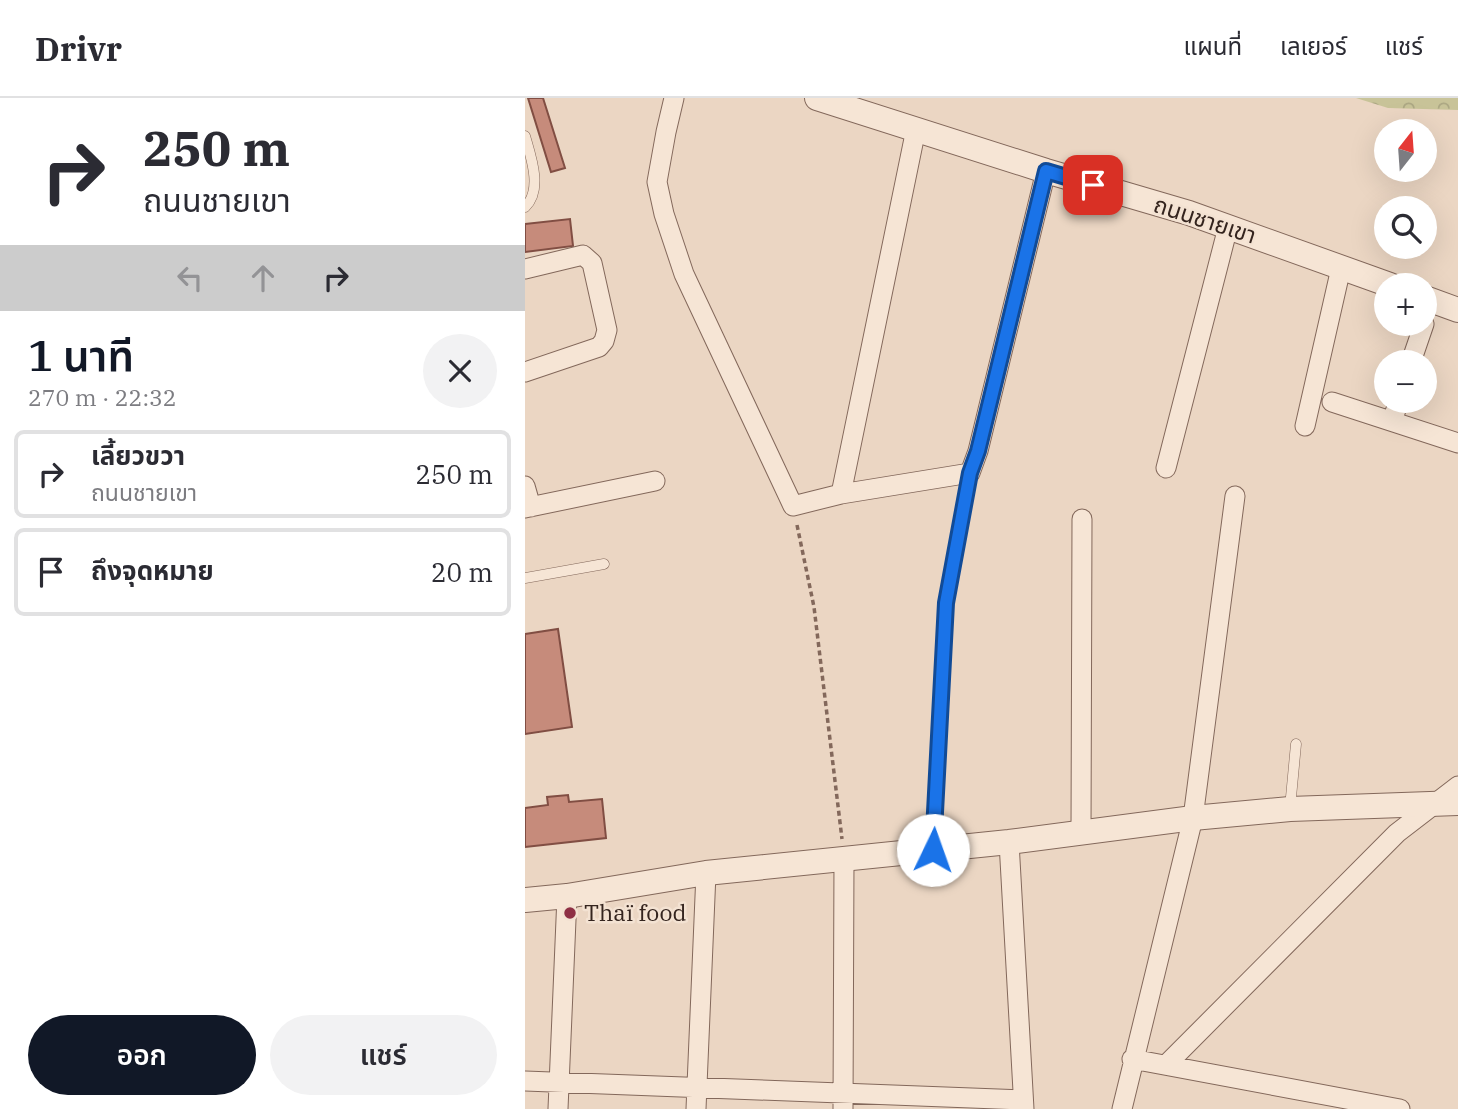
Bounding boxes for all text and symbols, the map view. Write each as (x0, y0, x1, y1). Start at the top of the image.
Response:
text: Drivr (35, 27, 122, 70)
text: แผนที่ (1184, 30, 1242, 62)
text: เลเยอร์ (1280, 30, 1347, 62)
text: แชร์ (1385, 30, 1423, 62)
text: 250 m (143, 116, 290, 179)
north arrow (1374, 119, 1437, 182)
map controls (1374, 119, 1437, 413)
icon: right (28, 126, 119, 217)
pin (1063, 155, 1123, 215)
icon: arrive (1074, 166, 1112, 204)
text: ถนนชายเขา (143, 179, 291, 221)
street label: ถนนชายเขา (1150, 188, 1260, 250)
button: search (1374, 196, 1437, 259)
icon: left (171, 259, 209, 297)
icon: ahead (244, 259, 282, 297)
icon: right (317, 259, 355, 297)
button: + (1374, 273, 1437, 336)
text: 1 นาที (28, 328, 134, 383)
button: close (423, 334, 497, 408)
button: − (1374, 350, 1437, 413)
text: 270 m · 22:32 (28, 382, 177, 412)
text: เลี้ยวขวา (91, 438, 185, 472)
icon: right (32, 455, 70, 493)
text: 250 m (415, 457, 493, 491)
text: ถนนชายเขา (91, 477, 197, 507)
icon: arrive (32, 553, 70, 591)
text: ถึงจุดหมาย (91, 553, 214, 587)
text: 20 m (431, 555, 493, 589)
position arrow (896, 813, 970, 887)
place label: Thaï food (584, 897, 687, 927)
marker: Thaï food (562, 905, 578, 921)
button: ออก (28, 1015, 256, 1095)
button: แชร์ (270, 1015, 497, 1095)

